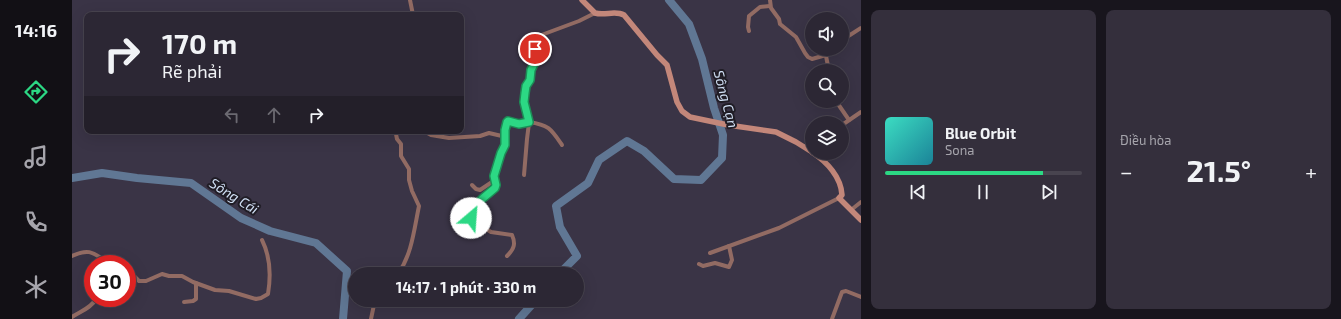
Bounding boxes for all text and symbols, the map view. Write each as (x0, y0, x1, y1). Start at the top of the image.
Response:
map controls (805, 12, 849, 160)
button: sound (805, 12, 849, 56)
text: 14:16 (15, 19, 57, 41)
text: 170 m (162, 26, 237, 60)
icon: right (96, 28, 148, 80)
pin (518, 32, 552, 66)
icon: arrive (524, 38, 546, 60)
text: Rẽ phải (162, 60, 222, 82)
button: search (805, 64, 849, 108)
water label: Sông Cạn (711, 68, 742, 130)
icon: directions (22, 78, 50, 106)
icon: left (221, 104, 243, 126)
icon: ahead (263, 104, 285, 126)
icon: right (305, 104, 327, 126)
button: layers (805, 116, 849, 160)
text: Blue Orbit (945, 124, 1016, 142)
text: Điều hòa (1120, 132, 1171, 148)
text: Sona (945, 142, 974, 158)
icon: music (22, 143, 50, 171)
text: 21.5° (1187, 152, 1251, 188)
text: − (1120, 158, 1133, 184)
text: + (1305, 158, 1317, 184)
water label: Sông Cái (207, 174, 262, 217)
icon: previous (907, 181, 929, 203)
icon: pause (972, 181, 994, 203)
icon: next (1038, 181, 1060, 203)
position arrow (450, 197, 492, 239)
icon: phone (22, 208, 50, 236)
speed limit sign: 30 (84, 255, 136, 307)
icon: climate (22, 273, 50, 301)
text: 14:17 · 1 phút · 330 m (396, 278, 536, 296)

